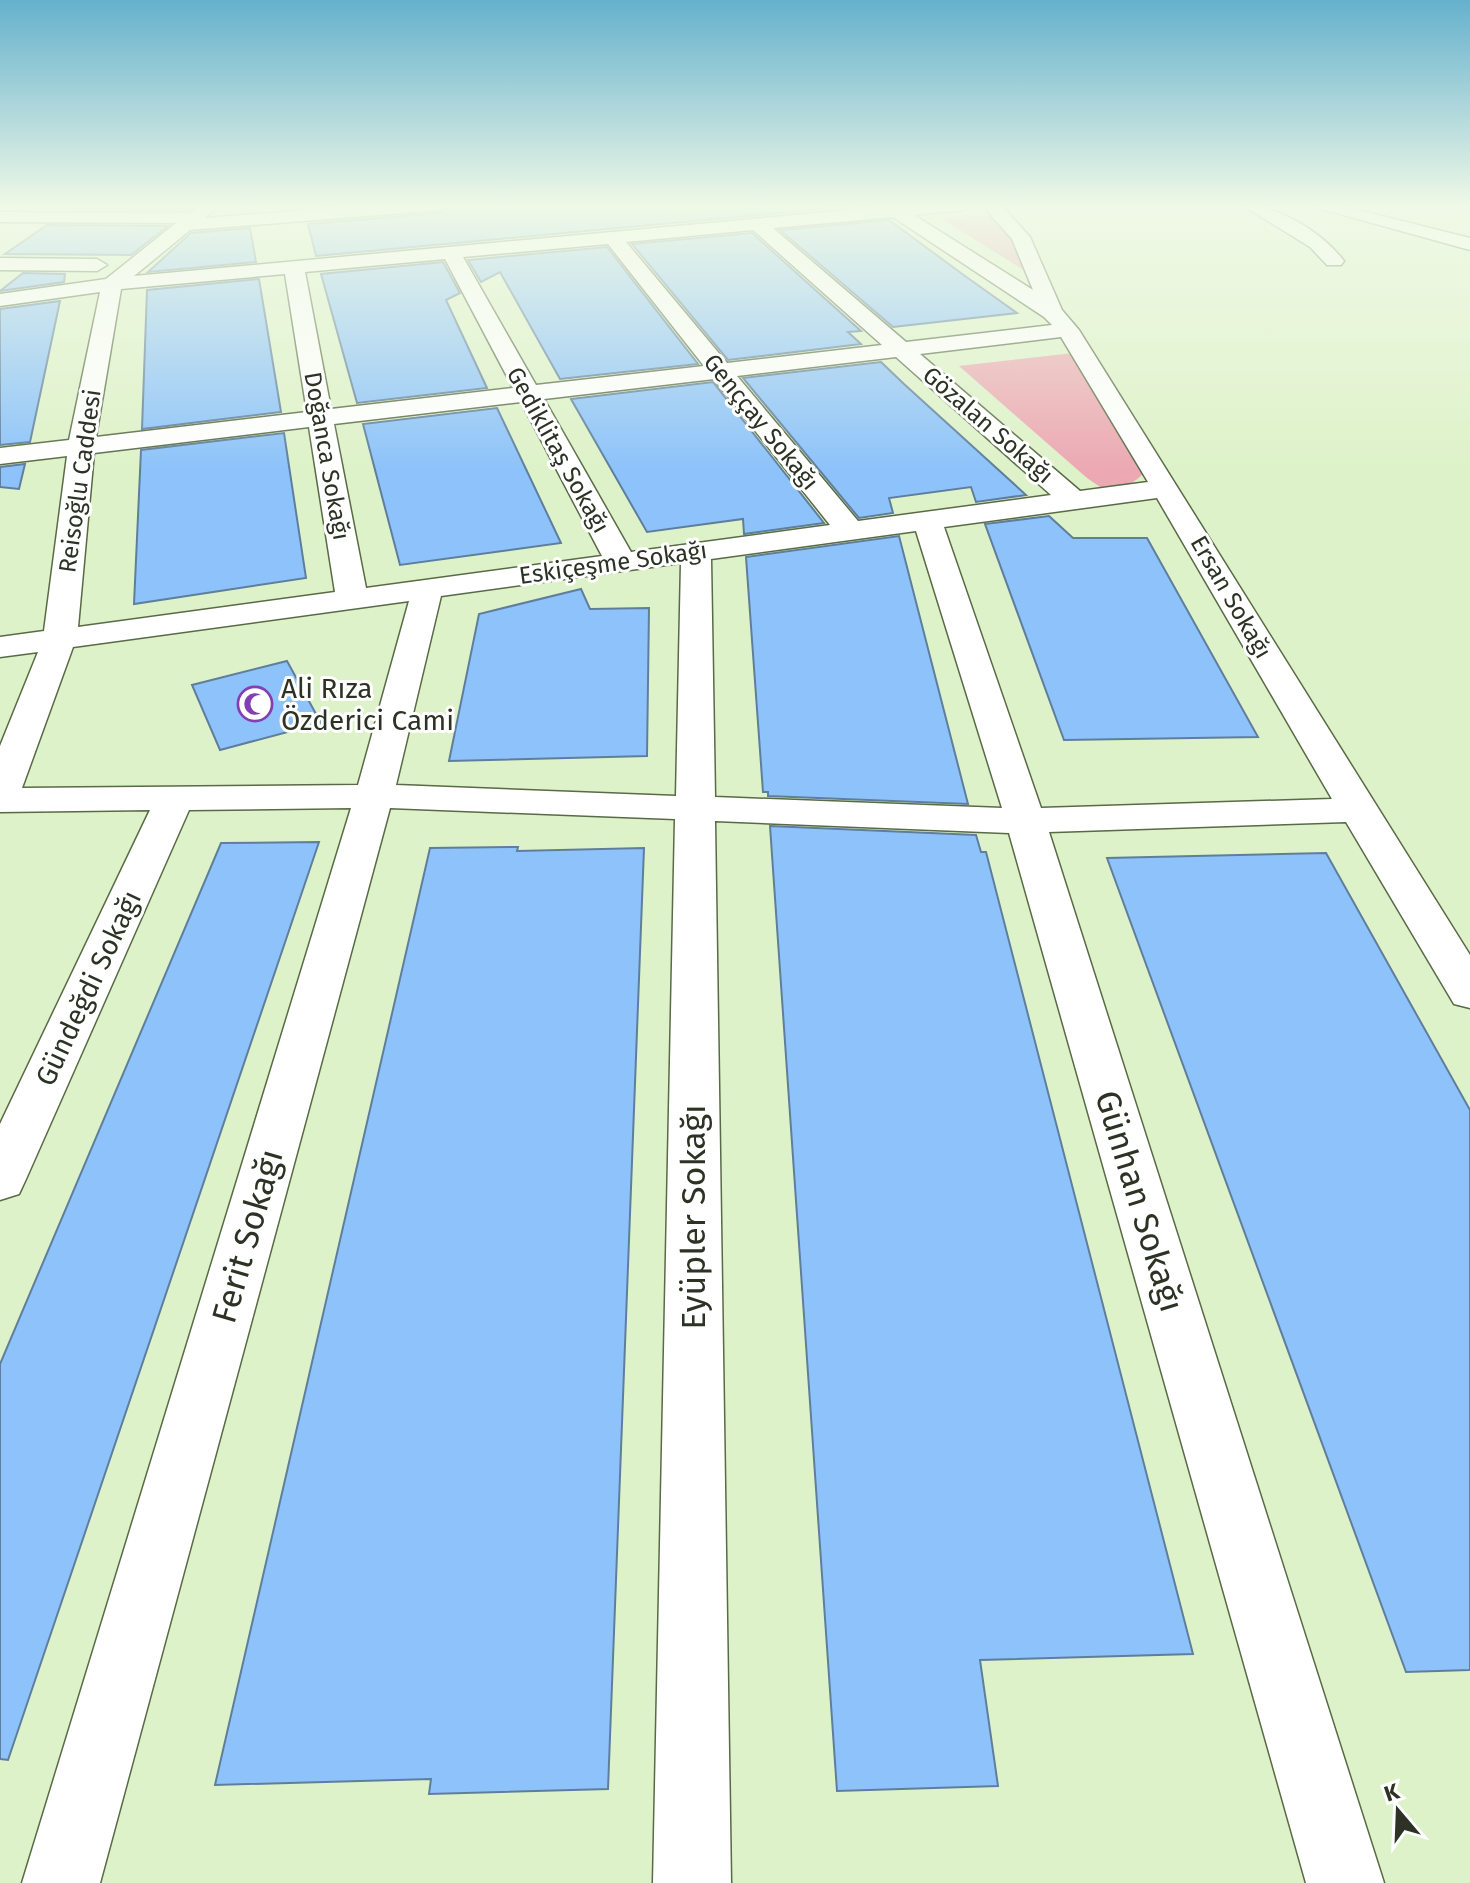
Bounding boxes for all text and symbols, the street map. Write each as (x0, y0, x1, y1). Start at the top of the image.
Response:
street label: Genççay Sokağı (698, 349, 824, 495)
street label: Gözalan Sokağı (917, 361, 1059, 489)
street label: Gediklitaş Sokağı (501, 362, 615, 538)
street label: Doğanca Sokağı (298, 370, 356, 542)
street label: Reisoğlu Caddesi (53, 387, 107, 575)
street label: Ersan Sokağı (1185, 531, 1277, 663)
street label: Eskiçeşme Sokağı (517, 536, 709, 590)
place label: Ali Rıza Özderici Cami (281, 672, 454, 737)
mosque icon: Ali Rıza Özderici Cami (236, 685, 274, 723)
street label: Gündeğdi Sokağı (29, 885, 148, 1091)
street label: Günhan Sokağı (1086, 1086, 1193, 1317)
street label: Eyüpler Sokağı (673, 1104, 714, 1330)
street label: Ferit Sokağı (203, 1145, 292, 1328)
north arrow (1358, 1771, 1438, 1851)
text: K (1381, 1777, 1404, 1808)

